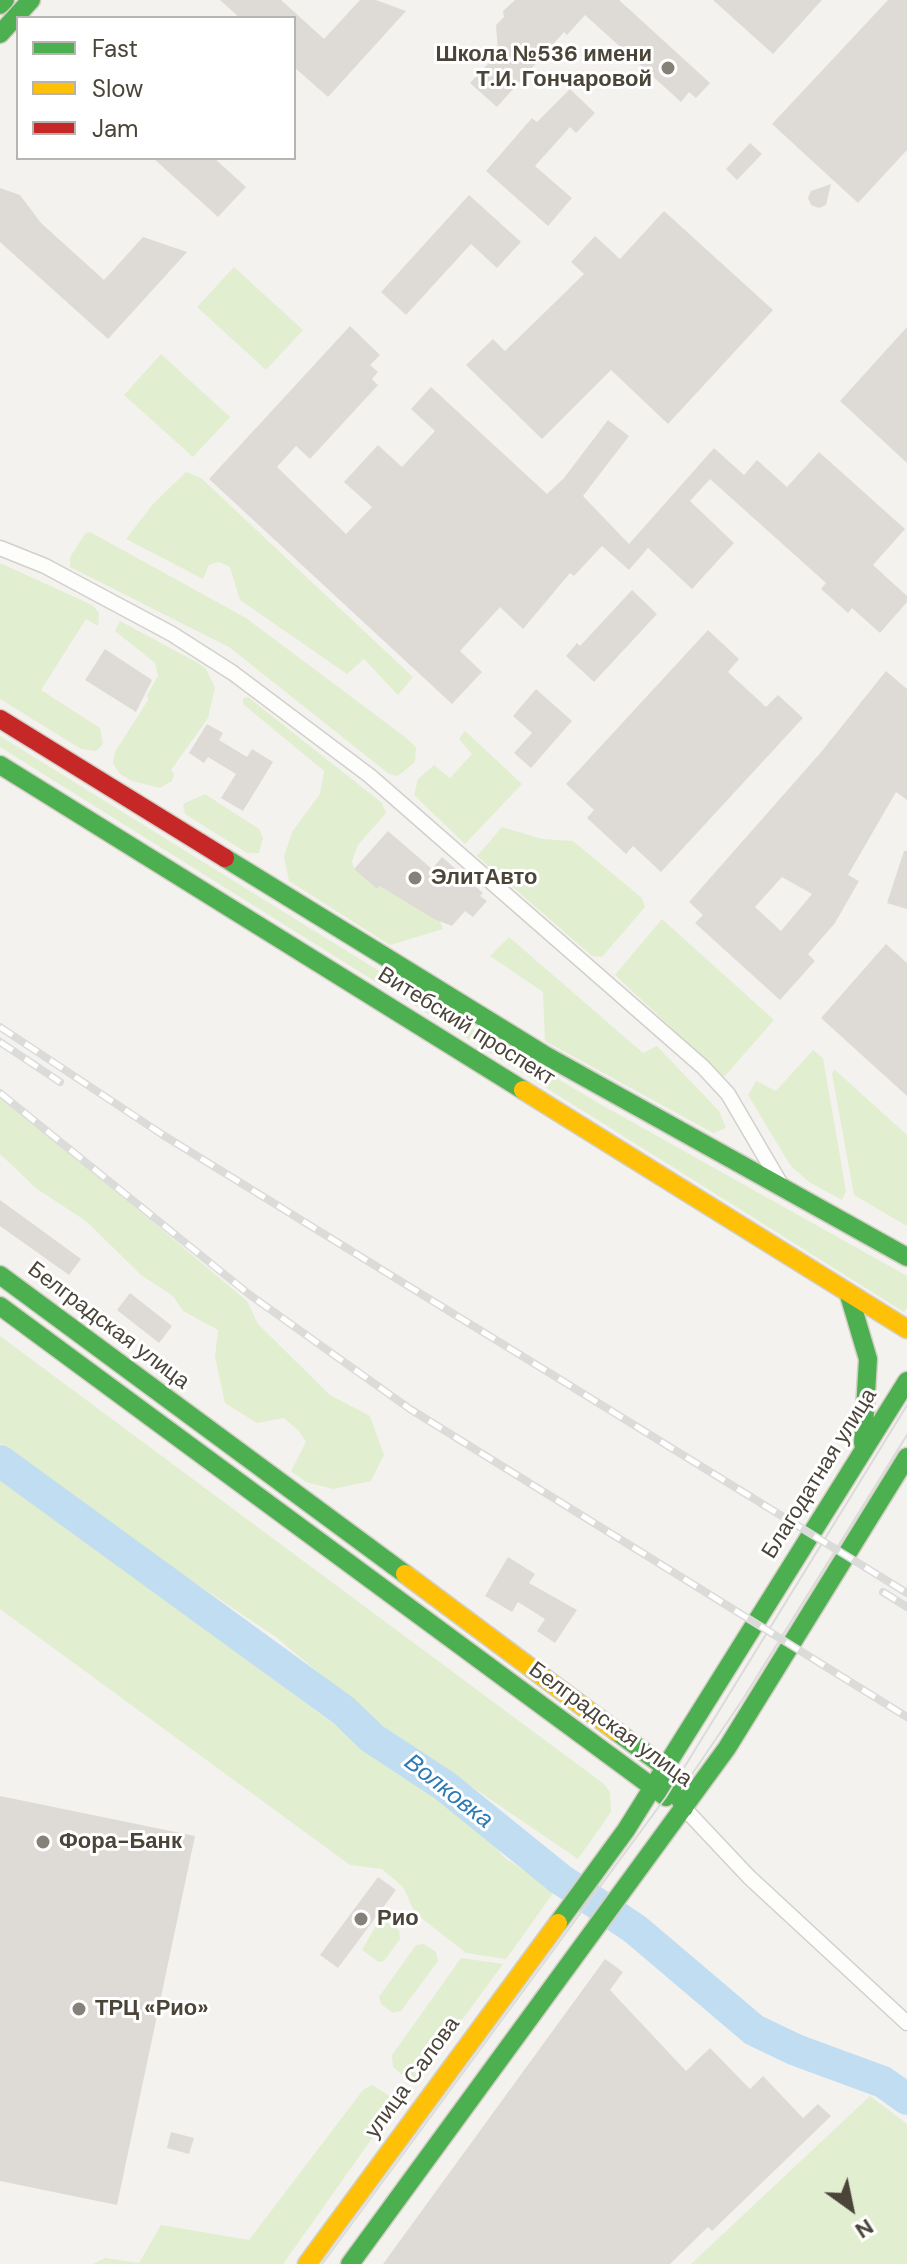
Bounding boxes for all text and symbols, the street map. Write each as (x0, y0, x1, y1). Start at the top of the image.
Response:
legend (16, 16, 296, 160)
text: Fast (92, 33, 138, 64)
place label: Школа №536 имени Т.И. Гончаровой (435, 42, 652, 94)
marker: Школа №536 имени Т.И. Гончаровой (659, 59, 677, 77)
text: Slow (92, 73, 143, 104)
text: Jam (92, 113, 138, 144)
place label: ЭлитАвто (431, 865, 537, 891)
marker: ЭлитАвто (406, 869, 424, 887)
street label: Витебский проспект (373, 962, 559, 1092)
street label: Белградская улица (22, 1257, 194, 1395)
street label: Благодатная улица (757, 1384, 883, 1564)
street label: Белградская улица (523, 1657, 697, 1793)
water label: Волковка (398, 1749, 498, 1835)
place label: Фора-Банк (59, 1829, 182, 1855)
marker: Фора-Банк (34, 1833, 52, 1851)
place label: Рио (377, 1906, 419, 1932)
marker: Рио (352, 1910, 370, 1928)
place label: ТРЦ «Рио» (95, 1996, 209, 2022)
marker: ТРЦ «Рио» (70, 2000, 88, 2018)
street label: улица Салова (360, 2012, 466, 2144)
north arrow (811, 2168, 891, 2248)
text: N (850, 2212, 879, 2245)

